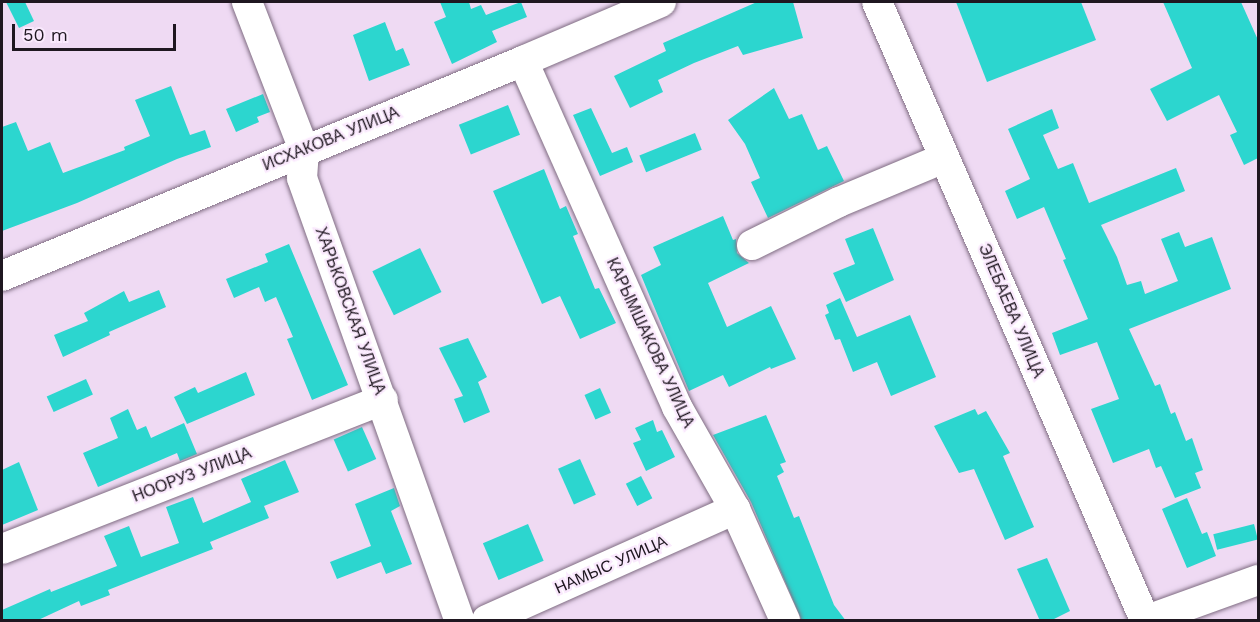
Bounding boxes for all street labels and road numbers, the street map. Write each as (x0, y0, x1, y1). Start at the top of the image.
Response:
street label: ИСХАКОВА УЛИЦА (260, 103, 402, 175)
street label: ХАРЬКОВСКАЯ УЛИЦА (311, 225, 389, 397)
street label: ЭЛЕБАЕВА УЛИЦА (974, 241, 1048, 381)
street label: КАРЫМШАКОВА УЛИЦА (602, 255, 698, 431)
street label: НООРУЗ УЛИЦА (130, 443, 254, 507)
street label: НАМЫС УЛИЦА (552, 532, 670, 598)

